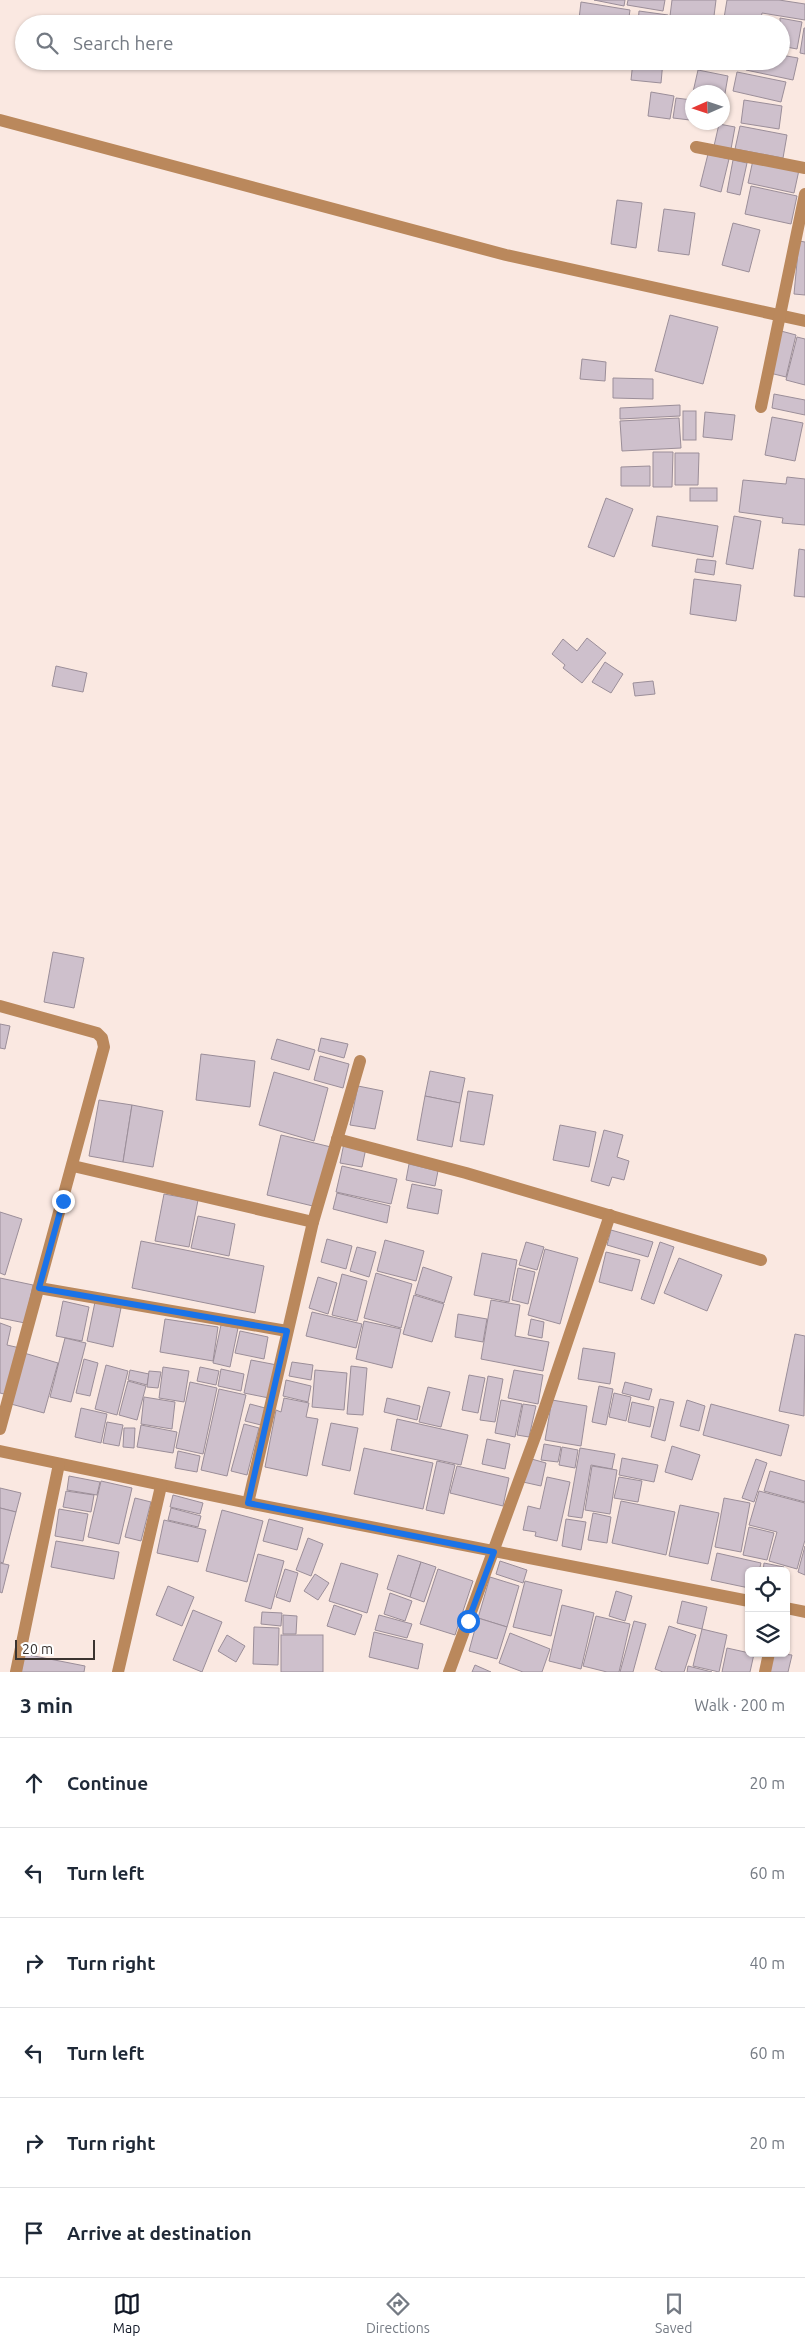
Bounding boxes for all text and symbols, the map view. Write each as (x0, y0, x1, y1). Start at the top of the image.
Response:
search box (15, 15, 790, 70)
icon: search (33, 29, 61, 57)
text: Search here (73, 32, 173, 54)
north arrow (685, 85, 730, 130)
route end (52, 1190, 75, 1213)
map controls (745, 1567, 790, 1657)
button: locate (745, 1567, 790, 1612)
route start (457, 1610, 480, 1633)
button: layers (745, 1612, 790, 1657)
scale bar (15, 1637, 95, 1660)
text: 20 m (22, 1641, 53, 1657)
text: 3 min (20, 1693, 73, 1717)
text: Walk · 200 m (694, 1696, 785, 1714)
icon: ahead (20, 1769, 48, 1797)
text: Continue (67, 1772, 148, 1794)
text: 20 m (749, 1774, 785, 1792)
icon: left (20, 1859, 48, 1887)
text: Turn left (67, 1862, 145, 1884)
text: 60 m (749, 1864, 785, 1882)
icon: right (20, 1949, 48, 1977)
text: Turn right (67, 1952, 155, 1974)
text: 40 m (749, 1954, 785, 1972)
icon: left (20, 2039, 48, 2067)
text: Turn left (67, 2042, 145, 2064)
text: 60 m (749, 2044, 785, 2062)
icon: right (20, 2129, 48, 2157)
text: Turn right (67, 2132, 155, 2154)
text: 20 m (749, 2134, 785, 2152)
icon: arrive (20, 2219, 48, 2247)
text: Arrive at destination (67, 2222, 252, 2244)
tab: Map (113, 2290, 141, 2336)
tab: Directions (366, 2290, 430, 2336)
tab: Saved (655, 2290, 692, 2336)

